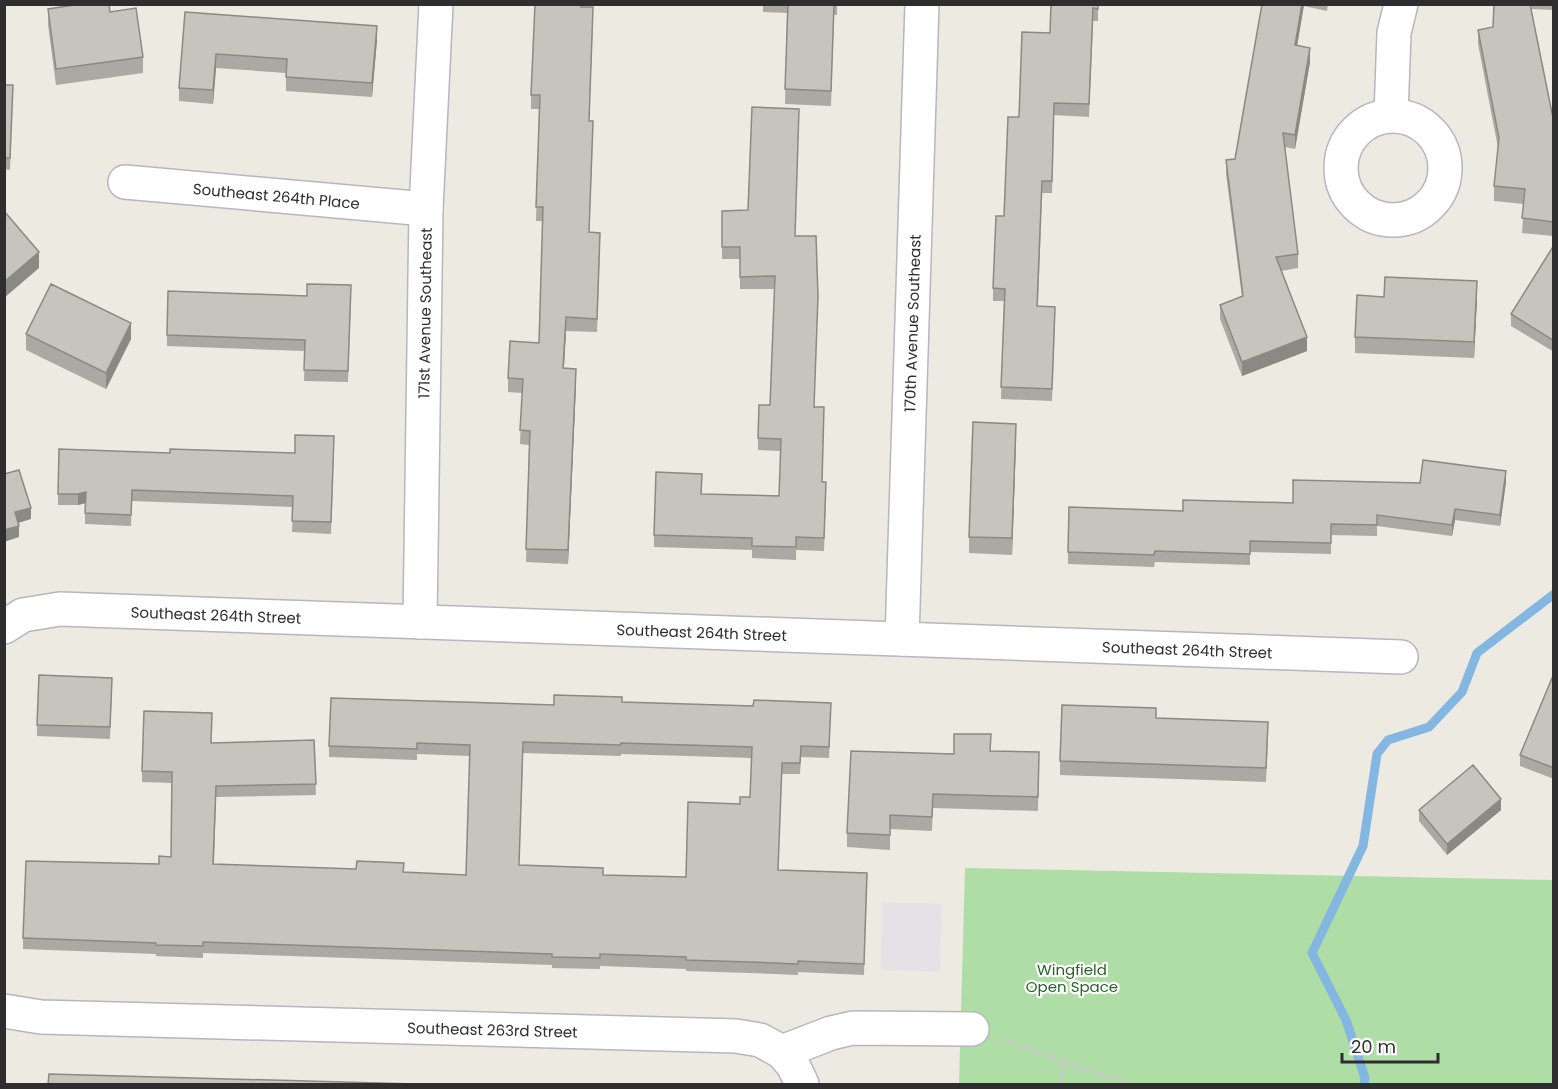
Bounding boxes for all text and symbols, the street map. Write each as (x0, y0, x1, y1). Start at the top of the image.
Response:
street label: Southeast 264th Place (192, 178, 361, 214)
street label: 171st Avenue Southeast (413, 227, 436, 399)
street label: 170th Avenue Southeast (899, 234, 925, 412)
street label: Southeast 264th Street (130, 601, 302, 628)
street label: Southeast 264th Street (616, 618, 787, 646)
street label: Southeast 264th Street (1102, 636, 1273, 663)
park label: Wingfield Open Space (1026, 959, 1118, 997)
street label: Southeast 263rd Street (407, 1017, 578, 1042)
scale bar (1342, 1026, 1438, 1064)
text: 20 m (1351, 1034, 1396, 1059)

